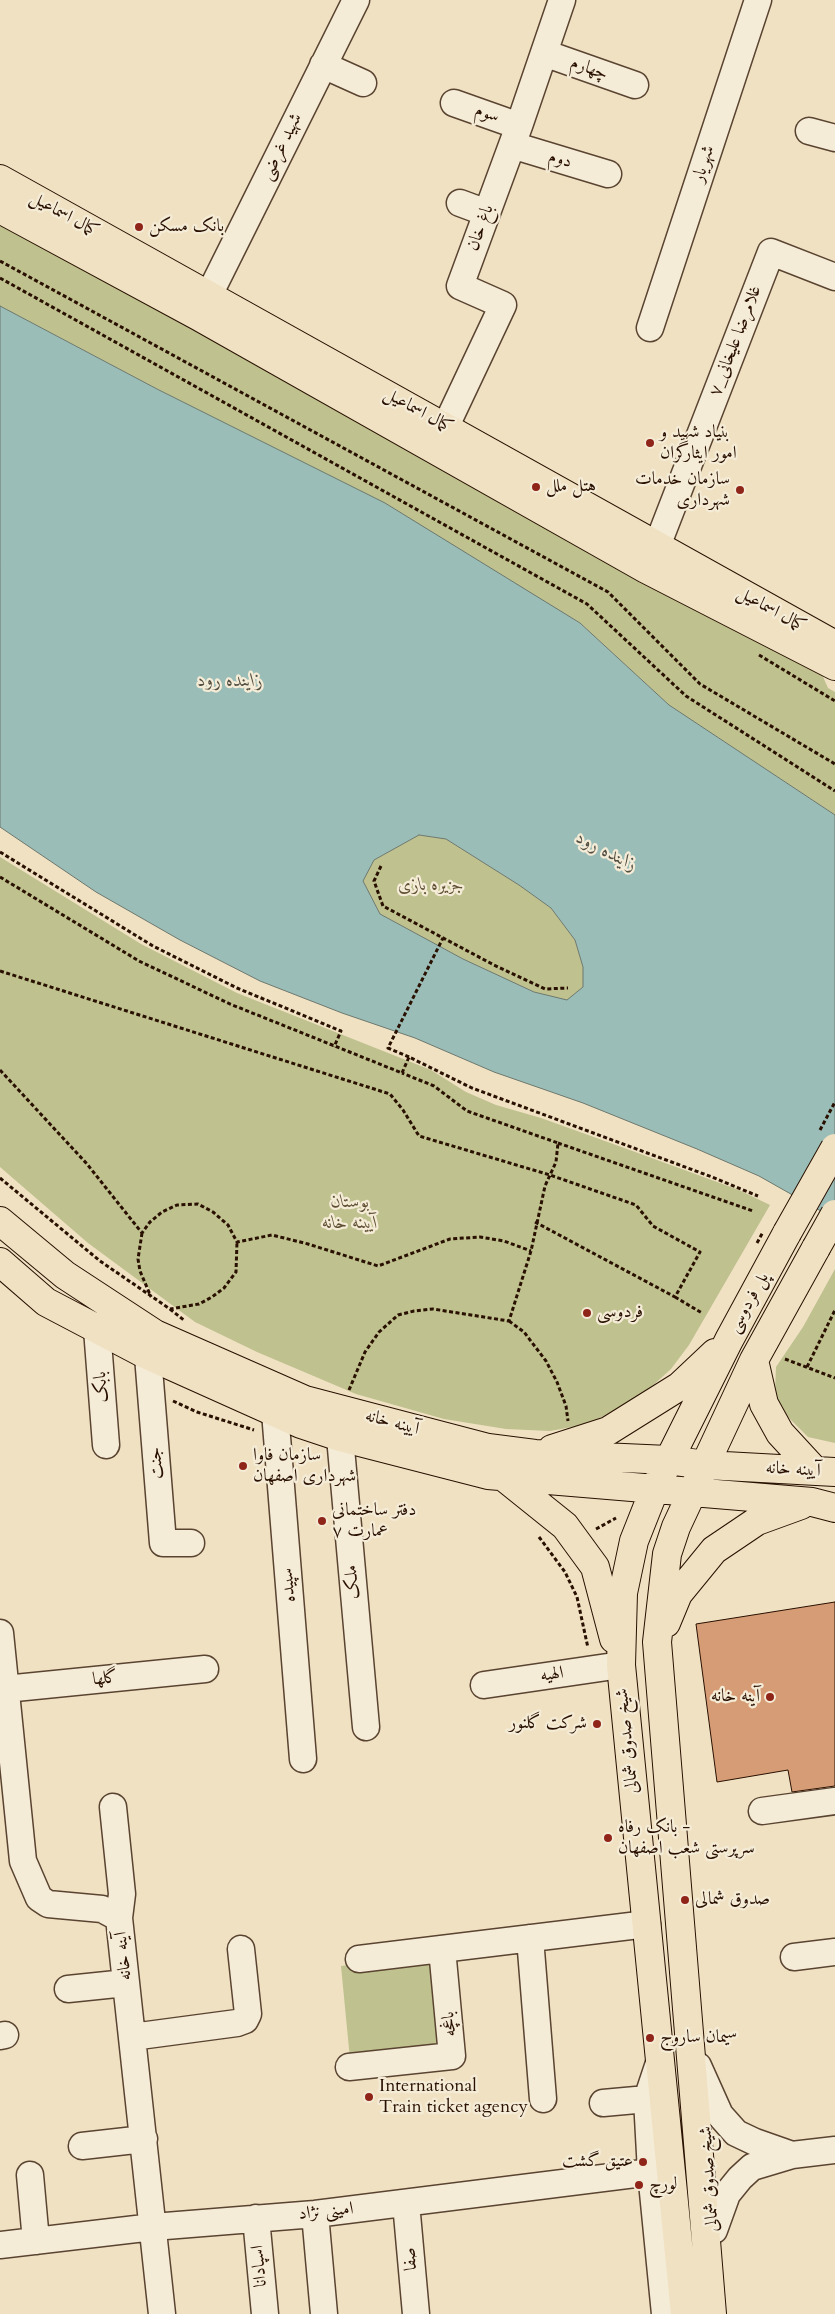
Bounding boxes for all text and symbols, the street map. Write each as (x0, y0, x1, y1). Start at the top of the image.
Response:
street label: چهارم (567, 52, 611, 86)
street label: سوم (472, 100, 502, 128)
street label: شهید غرضی (257, 110, 307, 184)
street label: شهریار (688, 143, 720, 185)
street label: دوم (546, 146, 574, 174)
street label: کمال اسماعیل (26, 187, 102, 243)
street label: باغ خان (463, 202, 499, 254)
place label: بانک مسکن (149, 216, 224, 238)
marker: بانک مسکن (133, 221, 145, 233)
street label: ۷_غلامرضا علیخانی (705, 282, 767, 400)
street label: کمال اسماعیل (380, 383, 456, 439)
place label: بنیاد شهید و امور ایثارگران (660, 422, 737, 464)
marker: بنیاد شهید و امور ایثارگران (644, 437, 656, 449)
place label: سازمان خدمات شهرداری (635, 469, 730, 512)
place label: هتل ملل (546, 476, 596, 498)
marker: هتل ملل (530, 481, 542, 493)
marker: سازمان خدمات شهرداری (734, 484, 746, 496)
street label: کمال اسماعیل (733, 582, 809, 638)
water label: زاینده رود (197, 671, 263, 693)
water label: زاینده رود (572, 827, 640, 877)
park label: جزیره بازی (398, 875, 464, 897)
park label: بوستان آیینه خانه (322, 1192, 378, 1234)
street label: پل فردوسی (724, 1269, 774, 1337)
place label: فردوسی (597, 1302, 643, 1324)
marker: فردوسی (581, 1307, 593, 1319)
street label: بابک (90, 1371, 114, 1403)
street label: آیینه خانه (363, 1405, 421, 1441)
place label: سازمان فاوا شهرداری اصفهان (253, 1445, 356, 1488)
street label: جنت (145, 1446, 169, 1480)
street label: آیینه خانه (765, 1458, 821, 1482)
marker: سازمان فاوا شهرداری اصفهان (237, 1460, 249, 1472)
place label: دفتر ساختمانی عمارت ۷ (332, 1500, 416, 1542)
marker: دفتر ساختمانی عمارت ۷ (316, 1515, 328, 1527)
street label: ملک (341, 1564, 365, 1600)
street label: سپیده (277, 1567, 301, 1603)
street label: الهیه (539, 1663, 565, 1687)
street label: گلها (91, 1667, 119, 1691)
place label: آینه خانه (711, 1686, 760, 1708)
street label: شیخ صدوق شمالی (612, 1687, 644, 1795)
marker: آینه خانه (764, 1691, 776, 1703)
place label: شرکت گلنور (509, 1713, 587, 1735)
marker: شرکت گلنور (591, 1718, 603, 1730)
place label: بانک رفاه - سرپرستی شعب اصفهان (618, 1817, 755, 1860)
marker: بانک رفاه - سرپرستی شعب اصفهان (602, 1832, 614, 1844)
place label: صدوق شمالی (695, 1889, 770, 1911)
marker: صدوق شمالی (679, 1894, 691, 1906)
street label: آینه خانه (111, 1930, 137, 1982)
street label: باغچه (438, 2011, 462, 2037)
place label: سیمان ساروج (660, 2027, 737, 2049)
marker: سیمان ساروج (644, 2032, 656, 2044)
place label: International Train ticket agency (379, 2076, 528, 2118)
marker: International Train ticket agency (363, 2091, 375, 2103)
street label: شیخ صدوق شمالی (696, 2125, 724, 2233)
place label: عتیق گشت (562, 2151, 633, 2173)
marker: عتیق گشت (637, 2156, 649, 2168)
place label: لورچ (649, 2174, 677, 2196)
marker: لورچ (633, 2179, 645, 2191)
street label: امینی نژاد (298, 2198, 354, 2226)
street label: اسپادانا (247, 2244, 273, 2288)
street label: صفا (399, 2246, 423, 2272)

